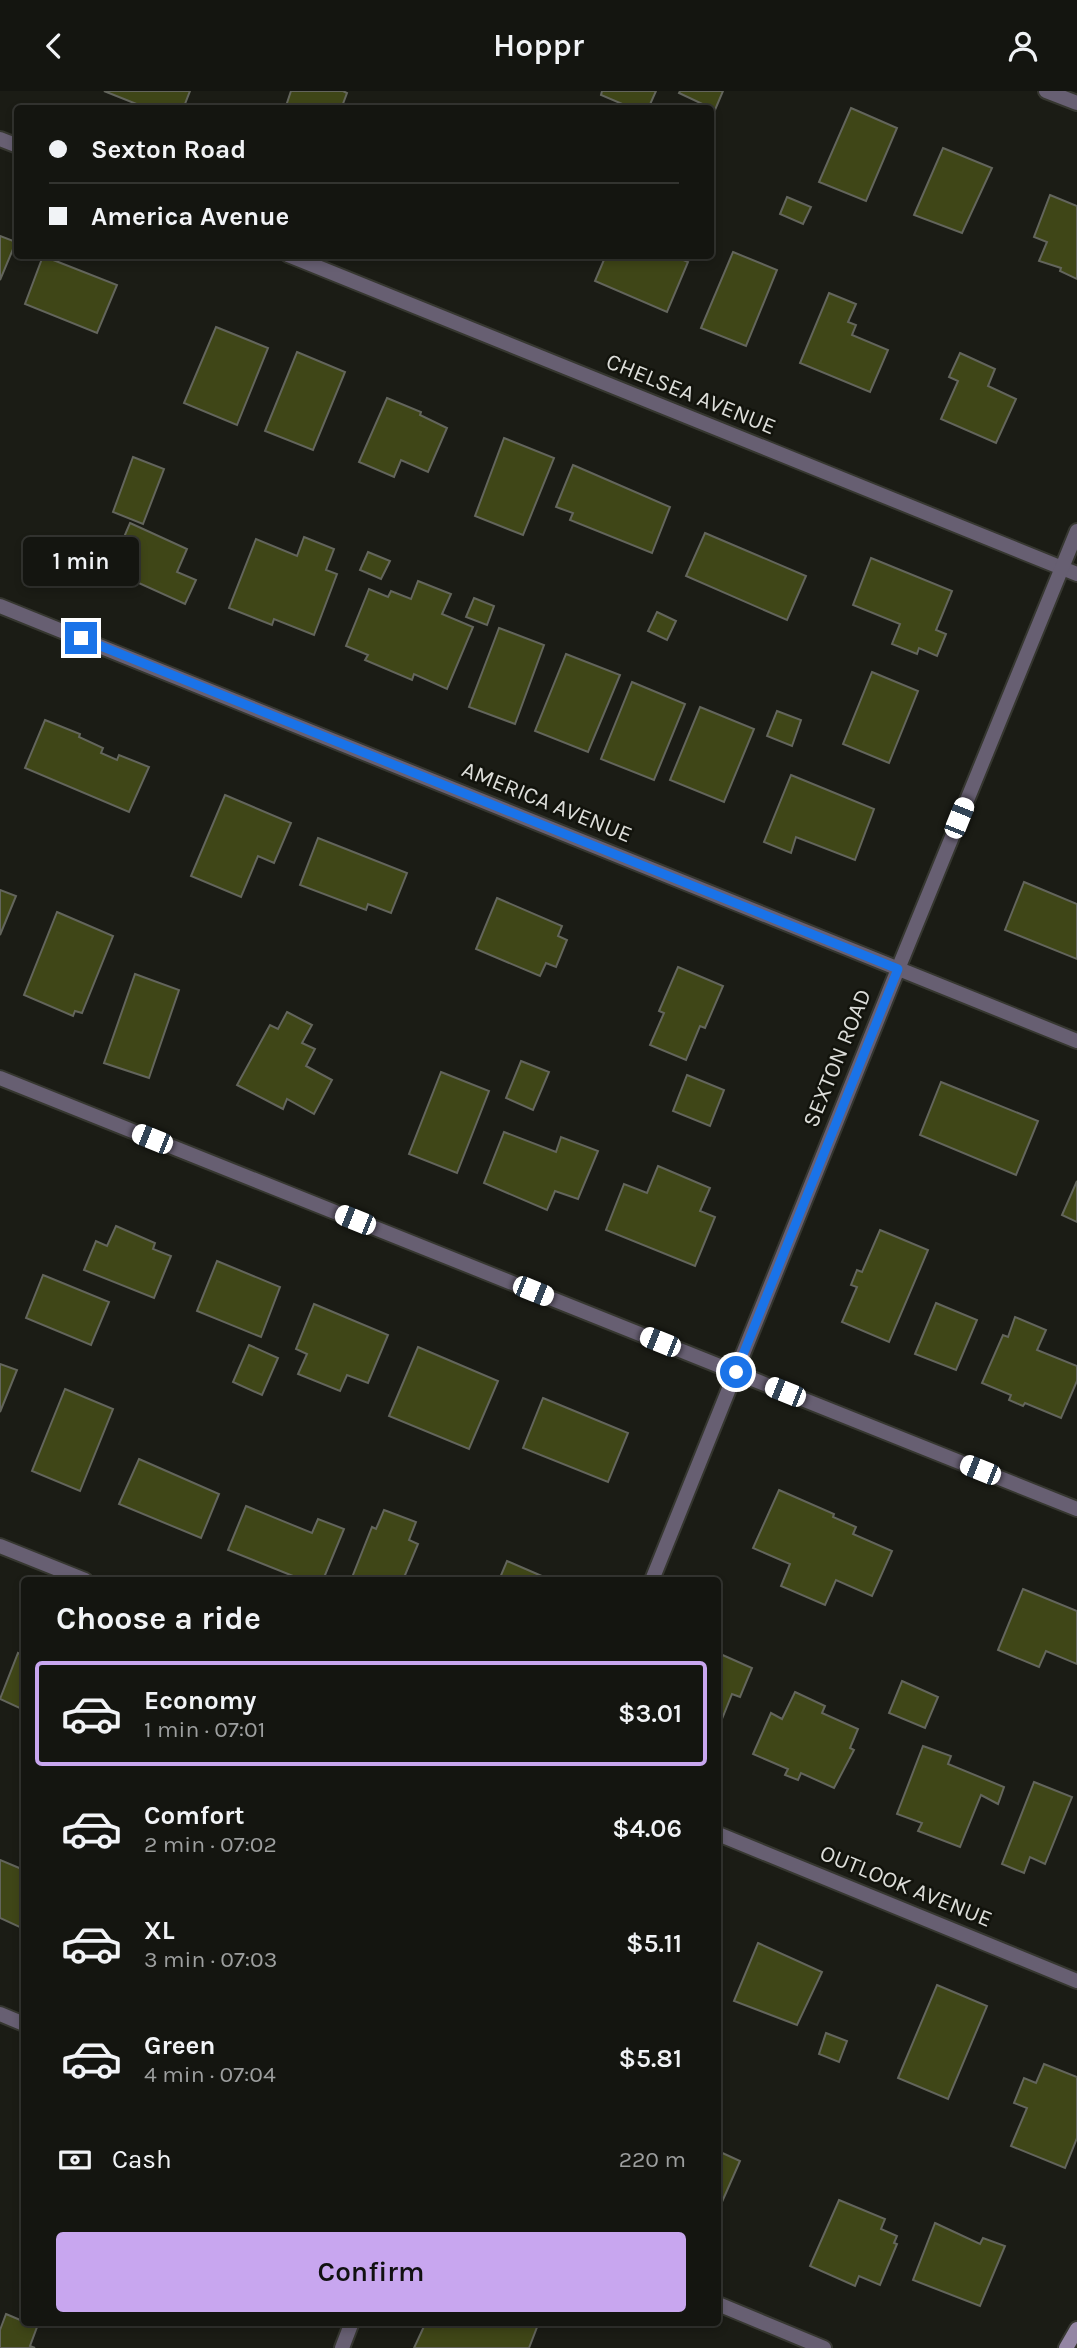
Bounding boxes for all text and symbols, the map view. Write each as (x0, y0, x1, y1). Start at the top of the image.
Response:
icon: back (35, 27, 73, 65)
text: Hoppr (493, 27, 584, 64)
icon: person (1004, 27, 1042, 65)
text: Sexton Road (91, 134, 246, 165)
text: America Avenue (91, 201, 289, 232)
street label: CHELSEA AVENUE (602, 348, 780, 440)
callout: 1 min (23, 537, 139, 585)
text: 1 min (52, 548, 110, 575)
route end (65, 622, 97, 654)
street label: AMERICA AVENUE (458, 756, 636, 848)
car (942, 795, 977, 841)
street label: SEXTON ROAD (797, 985, 877, 1131)
car (129, 1121, 176, 1157)
car (332, 1202, 379, 1238)
car (510, 1273, 557, 1309)
car (637, 1324, 684, 1360)
route start (720, 1356, 752, 1388)
car (762, 1374, 809, 1410)
car (957, 1452, 1004, 1488)
text: Choose a ride (56, 1600, 261, 1637)
icon: car (60, 1682, 123, 1745)
text: Economy (144, 1685, 256, 1716)
text: $3.01 (618, 1698, 682, 1729)
text: 1 min · 07:01 (144, 1716, 265, 1743)
icon: car (60, 1797, 123, 1860)
text: Comfort (144, 1800, 245, 1831)
text: $4.06 (612, 1813, 682, 1844)
text: 2 min · 07:02 (144, 1831, 277, 1858)
street label: OUTLOOK AVENUE (816, 1839, 996, 1933)
icon: car (60, 1912, 123, 1975)
text: XL (144, 1915, 175, 1946)
text: $5.11 (626, 1928, 682, 1959)
text: 3 min · 07:03 (144, 1946, 277, 1973)
icon: car (60, 2027, 123, 2090)
text: Green (144, 2030, 216, 2061)
text: $5.81 (619, 2043, 682, 2074)
text: 4 min · 07:04 (144, 2061, 276, 2088)
icon: cash (56, 2141, 94, 2179)
text: Cash (112, 2144, 172, 2175)
text: 220 m (619, 2146, 686, 2173)
button: Confirm (56, 2232, 686, 2312)

